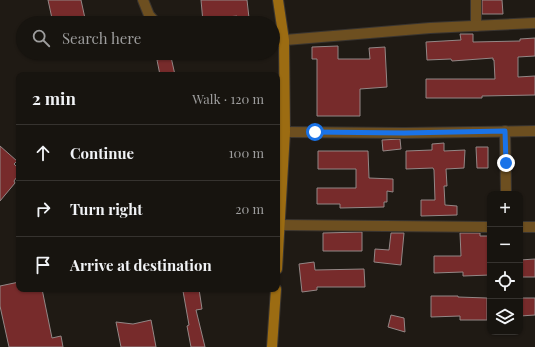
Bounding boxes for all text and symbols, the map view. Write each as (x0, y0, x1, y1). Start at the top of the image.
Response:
search box (16, 16, 280, 60)
icon: search (30, 27, 52, 49)
text: Search here (62, 28, 141, 48)
text: 2 min (32, 87, 76, 109)
text: Walk · 120 m (192, 90, 264, 107)
route start (306, 123, 324, 141)
icon: ahead (32, 142, 54, 164)
text: Continue (70, 143, 134, 163)
text: 100 m (229, 144, 264, 161)
route end (497, 154, 515, 172)
map controls (487, 191, 523, 335)
button: + (487, 191, 523, 227)
icon: right (32, 198, 54, 220)
text: Turn right (70, 199, 143, 219)
text: 20 m (235, 200, 264, 217)
button: − (487, 227, 523, 263)
icon: arrive (32, 254, 54, 276)
text: Arrive at destination (70, 255, 212, 275)
button: locate (487, 263, 523, 299)
button: layers (487, 299, 523, 335)

